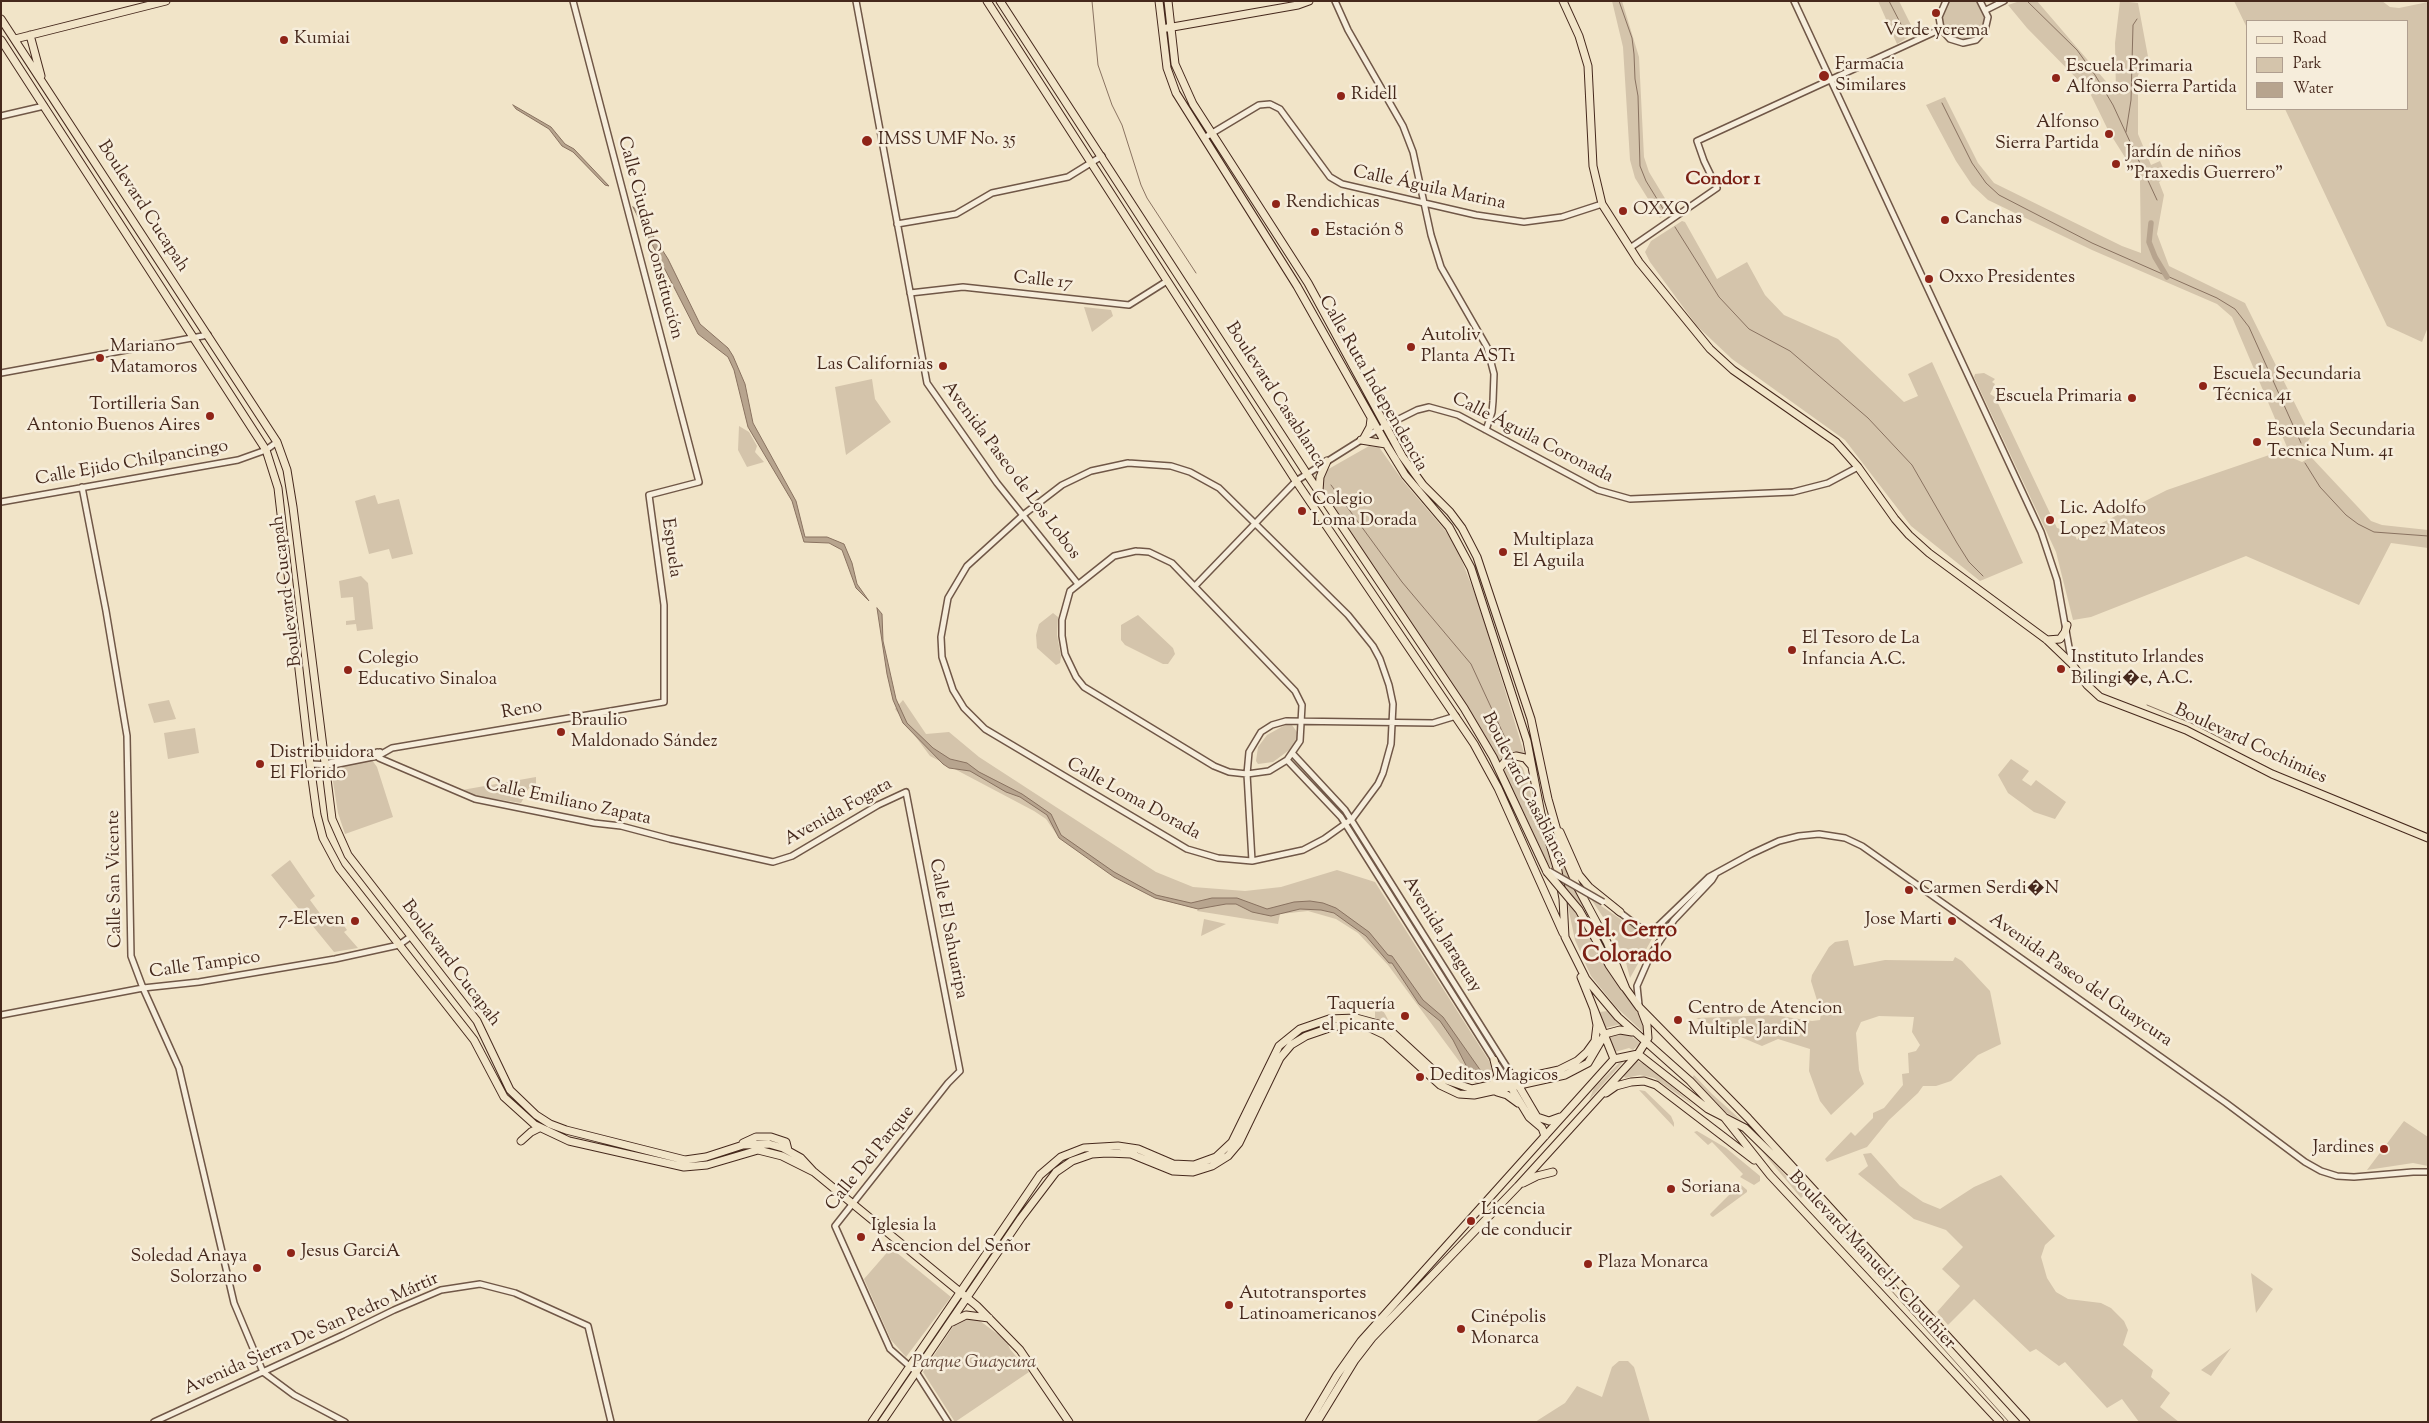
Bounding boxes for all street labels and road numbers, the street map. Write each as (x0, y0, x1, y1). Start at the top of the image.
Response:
street label: Calle Ciudad Constitución (611, 134, 687, 342)
street label: Boulevard Cucapah (91, 137, 193, 277)
street label: Calle Águila Marina (1351, 162, 1507, 216)
street label: Calle 17 (1012, 268, 1074, 296)
street label: Calle Ruta Independencia (1313, 292, 1431, 476)
street label: Boulevard Casablanca (1220, 319, 1330, 473)
street label: Avenida Paseo de Los Lobos (936, 378, 1084, 564)
street label: Calle Águila Coronada (1448, 389, 1616, 489)
street label: Calle Ejido Chilpancingo (34, 436, 230, 492)
street label: Boulevard Cucapah (268, 514, 308, 668)
street label: Espuela (655, 517, 685, 579)
street label: Reno (500, 697, 544, 725)
street label: Boulevard Cochimies (2170, 700, 2330, 790)
street label: Boulevard Casablanca (1476, 709, 1572, 871)
street label: Calle Loma Dorada (1062, 754, 1204, 846)
street label: Calle Emiliano Zapata (483, 775, 653, 831)
street label: Avenida Fogata (781, 775, 897, 851)
street label: Calle San Vicente (104, 810, 128, 948)
street label: Calle El Sahuaripa (923, 857, 971, 1001)
street label: Avenida Jaraguay (1397, 873, 1485, 997)
street label: Boulevard Cucapah (395, 897, 505, 1031)
street label: Avenida Paseo del Guaycura (1984, 909, 2176, 1053)
street label: Calle Tampico (148, 948, 262, 984)
street label: Calle Del Parque (822, 1102, 920, 1216)
street label: Boulevard Manuel J. Clouthier (1783, 1167, 1959, 1355)
street label: Avenida Sierra De San Pedro Mártir (181, 1269, 443, 1401)

